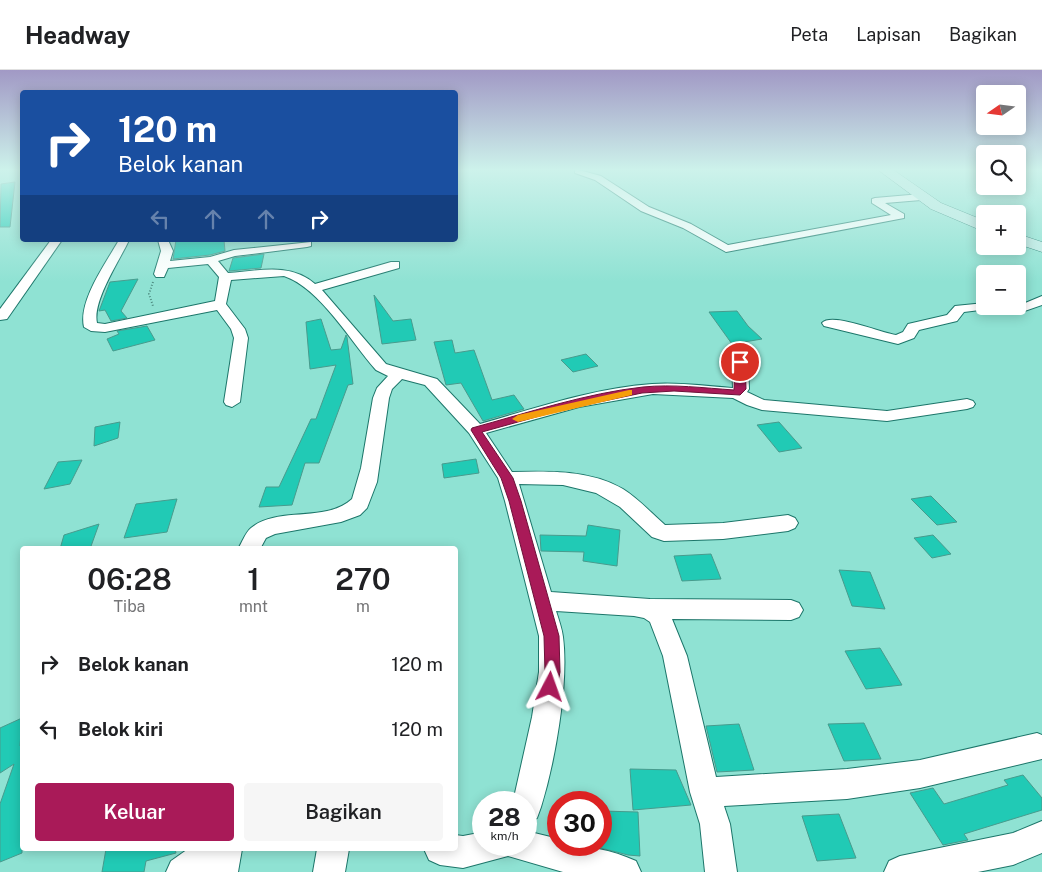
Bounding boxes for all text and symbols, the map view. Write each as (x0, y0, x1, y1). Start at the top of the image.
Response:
text: Headway (25, 21, 130, 49)
text: Peta (790, 24, 828, 45)
text: Lapisan (856, 24, 921, 45)
text: Bagikan (949, 24, 1017, 45)
north arrow (976, 85, 1026, 135)
map controls (976, 85, 1026, 315)
text: 120 m (118, 109, 217, 150)
icon: right (35, 110, 100, 175)
button: search (976, 145, 1026, 195)
text: Belok kanan (118, 151, 243, 177)
icon: left (146, 205, 174, 233)
icon: ahead (199, 205, 227, 233)
icon: ahead (252, 205, 280, 233)
icon: right (305, 205, 333, 233)
button: + (976, 205, 1026, 255)
button: − (976, 265, 1026, 315)
pin (719, 341, 761, 383)
icon: arrive (726, 348, 754, 376)
text: 06:28 (87, 561, 172, 597)
text: 1 (247, 561, 260, 597)
text: 270 (335, 561, 391, 597)
text: Tiba (114, 597, 145, 616)
text: mnt (239, 597, 268, 616)
text: m (356, 597, 370, 616)
icon: right (35, 650, 63, 678)
text: Belok kanan (78, 653, 189, 675)
text: 120 m (391, 653, 443, 675)
position arrow (523, 660, 575, 712)
icon: left (35, 715, 63, 743)
text: Belok kiri (78, 718, 163, 740)
text: 120 m (391, 718, 443, 740)
button: Keluar (35, 783, 234, 841)
button: Bagikan (244, 783, 443, 841)
speed limit sign: 30 (547, 791, 612, 856)
text: 28 (488, 802, 521, 832)
text: km/h (490, 829, 519, 843)

